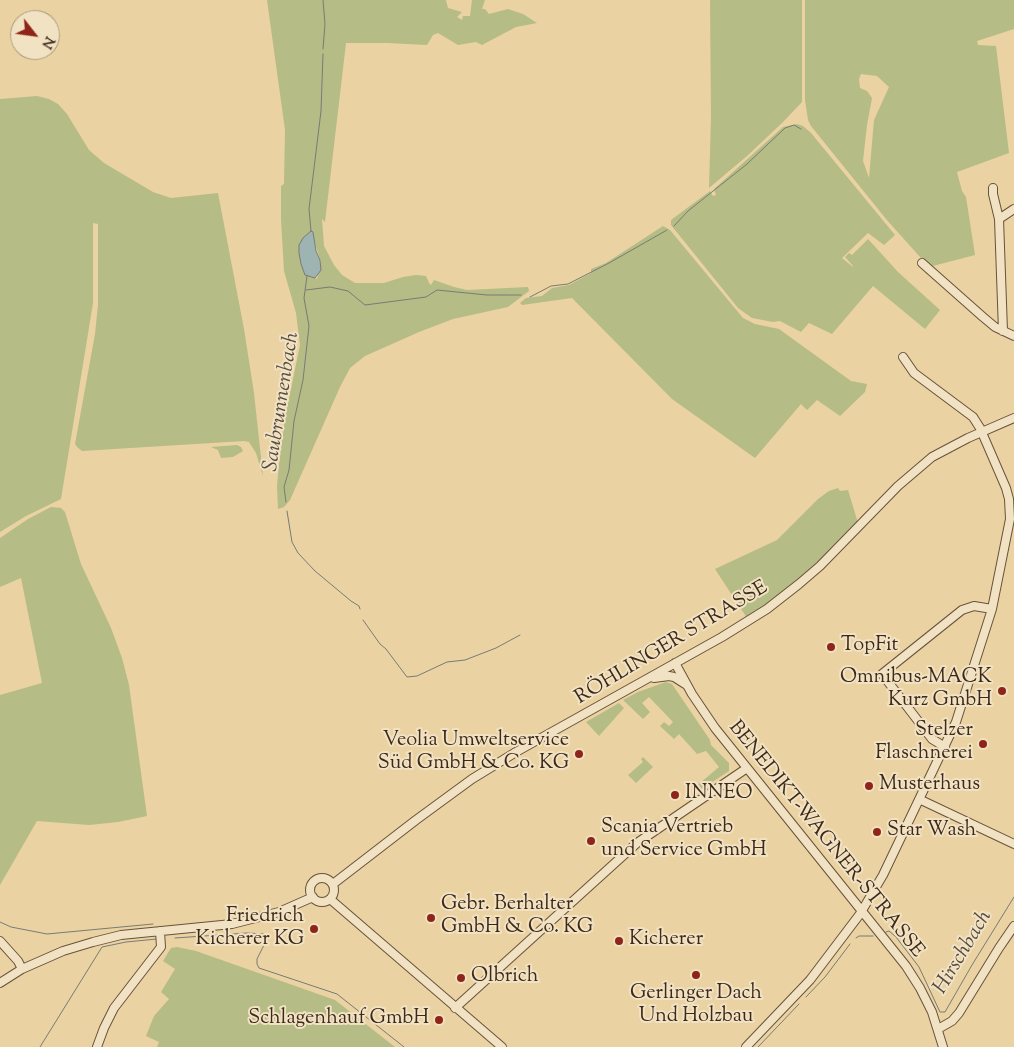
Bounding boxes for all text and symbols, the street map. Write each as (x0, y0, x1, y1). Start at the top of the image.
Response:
north arrow (10, 10, 60, 60)
text: N (36, 32, 59, 52)
water label: Saubrunnenbach (260, 331, 306, 473)
street label: RÖHLINGER STRASSE (571, 577, 773, 711)
place label: TopFit (841, 635, 898, 659)
marker: TopFit (825, 641, 837, 653)
place label: Omnibus-MACK Kurz GmbH (840, 667, 992, 714)
marker: Omnibus-MACK Kurz GmbH (996, 685, 1008, 697)
street label: BENEDIKT-WAGNER-STRASSE (722, 717, 928, 963)
place label: Stelzer Flaschnerei (875, 720, 973, 767)
place label: Veolia Umweltservice Süd GmbH & Co. KG (378, 730, 569, 777)
marker: Stelzer Flaschnerei (977, 738, 989, 750)
marker: Veolia Umweltservice Süd GmbH & Co. KG (573, 748, 585, 760)
place label: Musterhaus (879, 774, 980, 798)
marker: Musterhaus (863, 780, 875, 792)
place label: INNEO (685, 783, 753, 807)
marker: INNEO (669, 789, 681, 801)
place label: Scania Vertrieb und Service GmbH (601, 817, 767, 864)
place label: Star Wash (887, 820, 976, 844)
marker: Star Wash (871, 826, 883, 838)
marker: Scania Vertrieb und Service GmbH (585, 835, 597, 847)
place label: Gebr. Berhalter GmbH & Co. KG (441, 894, 593, 941)
place label: Friedrich Kicherer KG (196, 906, 304, 953)
water label: Hirschbach (929, 907, 999, 999)
marker: Gebr. Berhalter GmbH & Co. KG (425, 912, 437, 924)
marker: Friedrich Kicherer KG (308, 923, 320, 935)
place label: Kicherer (629, 929, 703, 953)
marker: Kicherer (613, 935, 625, 947)
place label: Olbrich (471, 966, 538, 990)
marker: Gerlinger Dach Und Holzbau (690, 969, 702, 981)
marker: Olbrich (455, 972, 467, 984)
place label: Gerlinger Dach Und Holzbau (630, 983, 762, 1030)
place label: Schlagenhauf GmbH (248, 1008, 429, 1032)
marker: Schlagenhauf GmbH (433, 1014, 445, 1026)

